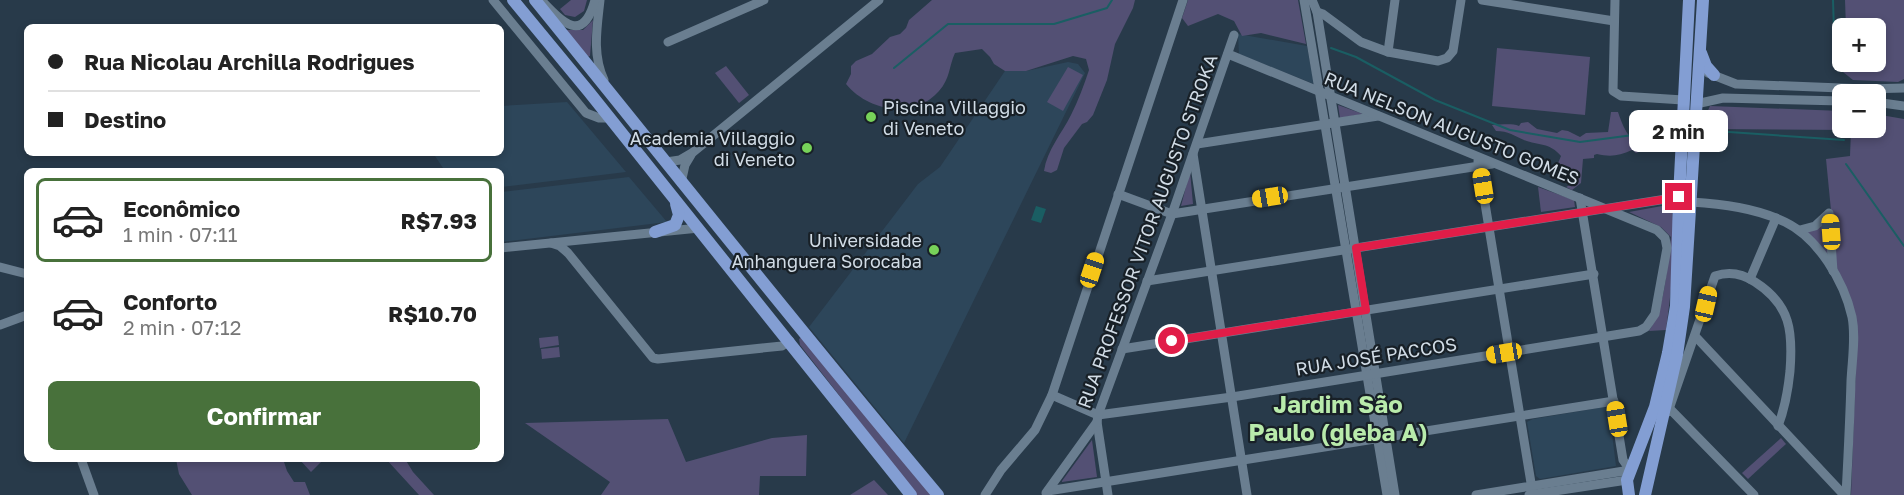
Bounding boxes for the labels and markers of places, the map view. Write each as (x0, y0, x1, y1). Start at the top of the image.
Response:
place label: Piscina Villaggio di Veneto (883, 96, 1026, 139)
marker: Piscina Villaggio di Veneto (864, 110, 878, 124)
place label: Academia Villaggio di Veneto (630, 127, 795, 170)
marker: Academia Villaggio di Veneto (800, 141, 814, 155)
place label: Universidade Anhanguera Sorocaba (731, 229, 922, 272)
marker: Universidade Anhanguera Sorocaba (927, 243, 941, 257)

